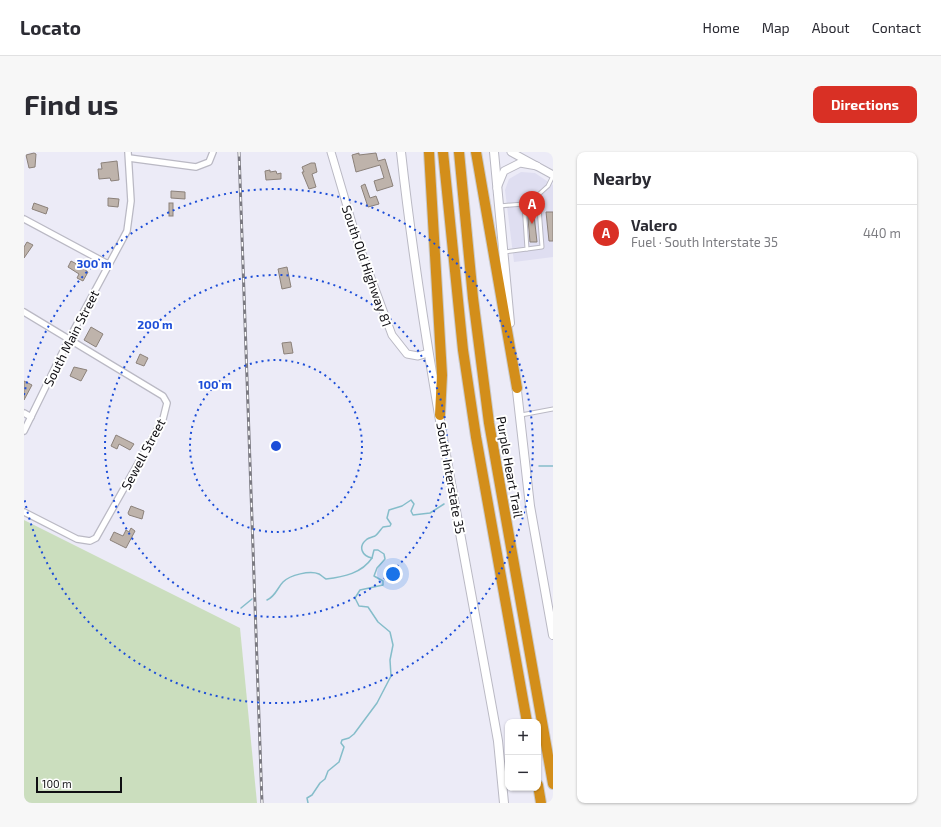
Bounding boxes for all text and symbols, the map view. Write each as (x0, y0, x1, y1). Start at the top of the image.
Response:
text: Locato (20, 16, 81, 39)
text: Home (703, 19, 740, 36)
text: Map (762, 19, 790, 36)
text: About (812, 19, 850, 36)
text: Contact (872, 19, 921, 36)
button: Directions (813, 86, 917, 123)
text: Find us (24, 87, 118, 121)
text: Nearby (593, 168, 651, 188)
pin: A (519, 191, 545, 224)
street label: South Old Highway 81 (339, 203, 395, 329)
text: Valero (631, 216, 677, 234)
text: A (602, 225, 610, 241)
text: 440 m (863, 225, 901, 241)
text: Fuel · South Interstate 35 (631, 234, 778, 250)
text: 300 m (76, 256, 112, 270)
street label: South Main Street (40, 287, 102, 389)
text: 200 m (137, 317, 173, 331)
text: 100 m (198, 377, 232, 391)
street label: Purple Heart Trail (493, 415, 527, 519)
street label: Sewell Street (118, 416, 168, 492)
street label: South Interstate 35 (433, 421, 469, 535)
centre of rings (269, 439, 283, 453)
your location (383, 564, 403, 584)
map controls (505, 719, 541, 791)
button: + (505, 719, 541, 755)
button: − (505, 755, 541, 791)
scale bar (36, 775, 122, 794)
text: 100 m (42, 777, 72, 790)

